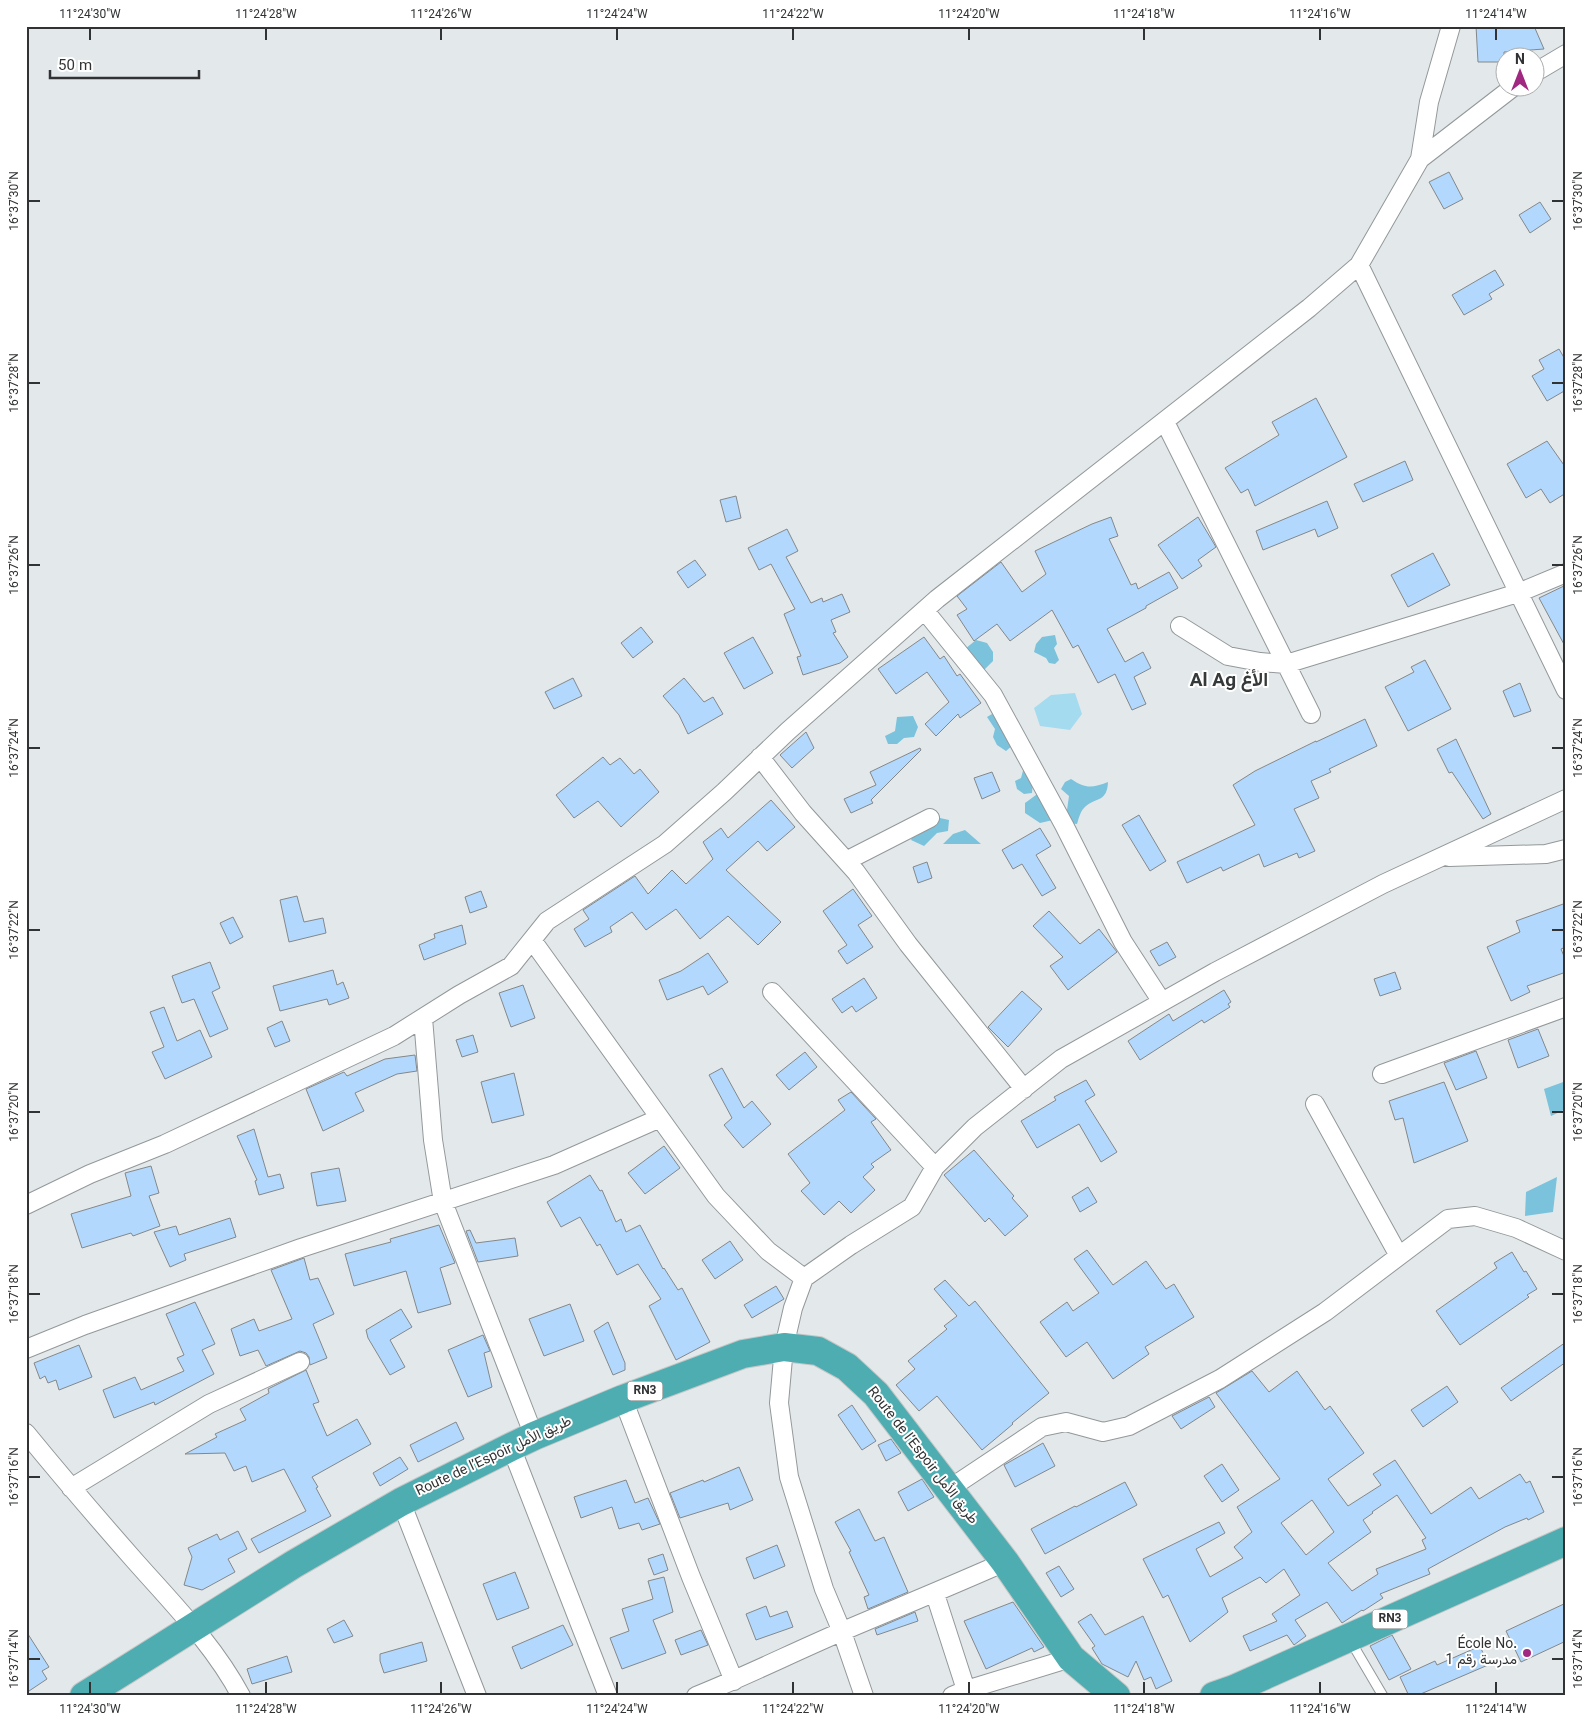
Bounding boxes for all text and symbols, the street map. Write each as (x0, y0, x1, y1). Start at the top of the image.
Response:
text: 11°24'30"W (59, 6, 121, 24)
text: 11°24'28"W (235, 6, 297, 24)
text: 11°24'26"W (410, 6, 472, 24)
text: 11°24'24"W (586, 6, 648, 24)
text: 11°24'22"W (762, 6, 824, 24)
text: 11°24'20"W (938, 6, 1000, 24)
text: 11°24'18"W (1113, 6, 1175, 24)
text: 11°24'16"W (1289, 6, 1351, 24)
text: 11°24'14"W (1465, 6, 1527, 24)
scale bar (50, 48, 199, 80)
north arrow (1494, 48, 1544, 98)
text: N (1515, 50, 1525, 72)
text: 50 m (58, 55, 92, 78)
text: 16°37'30"N (6, 171, 24, 231)
text: 16°37'30"N (1570, 171, 1588, 231)
text: 16°37'28"N (6, 353, 24, 413)
text: 16°37'28"N (1570, 353, 1588, 413)
text: 16°37'26"N (6, 535, 24, 595)
text: 16°37'26"N (1570, 535, 1588, 595)
district label: Al Ag الأغ (1190, 667, 1268, 696)
text: 16°37'24"N (6, 718, 24, 778)
text: 16°37'24"N (1570, 718, 1588, 778)
text: 16°37'22"N (6, 900, 24, 960)
text: 16°37'22"N (1570, 900, 1588, 960)
text: 16°37'20"N (6, 1082, 24, 1142)
text: 16°37'20"N (1570, 1082, 1588, 1142)
text: 16°37'18"N (6, 1264, 24, 1324)
text: 16°37'18"N (1570, 1264, 1588, 1324)
road number: RN3 (628, 1382, 662, 1400)
street label: Route de l’Espoir طريق الأمل (861, 1382, 983, 1530)
street label: Route de l’Espoir طريق الأمل (412, 1411, 576, 1503)
text: 16°37'16"N (6, 1447, 24, 1507)
text: 16°37'16"N (1570, 1447, 1588, 1507)
road number: RN3 (1372, 1610, 1408, 1628)
text: 16°37'14"N (6, 1629, 24, 1689)
text: 16°37'14"N (1570, 1629, 1588, 1689)
place label: École No. 1 مدرسة رقم (1446, 1634, 1517, 1672)
marker: École No. 1 مدرسة رقم (1521, 1647, 1533, 1659)
text: 11°24'30"W (59, 1701, 121, 1719)
text: 11°24'28"W (235, 1701, 297, 1719)
text: 11°24'26"W (410, 1701, 472, 1719)
text: 11°24'24"W (586, 1701, 648, 1719)
text: 11°24'22"W (762, 1701, 824, 1719)
text: 11°24'20"W (938, 1701, 1000, 1719)
text: 11°24'18"W (1113, 1701, 1175, 1719)
text: 11°24'16"W (1289, 1701, 1351, 1719)
text: 11°24'14"W (1465, 1701, 1527, 1719)

